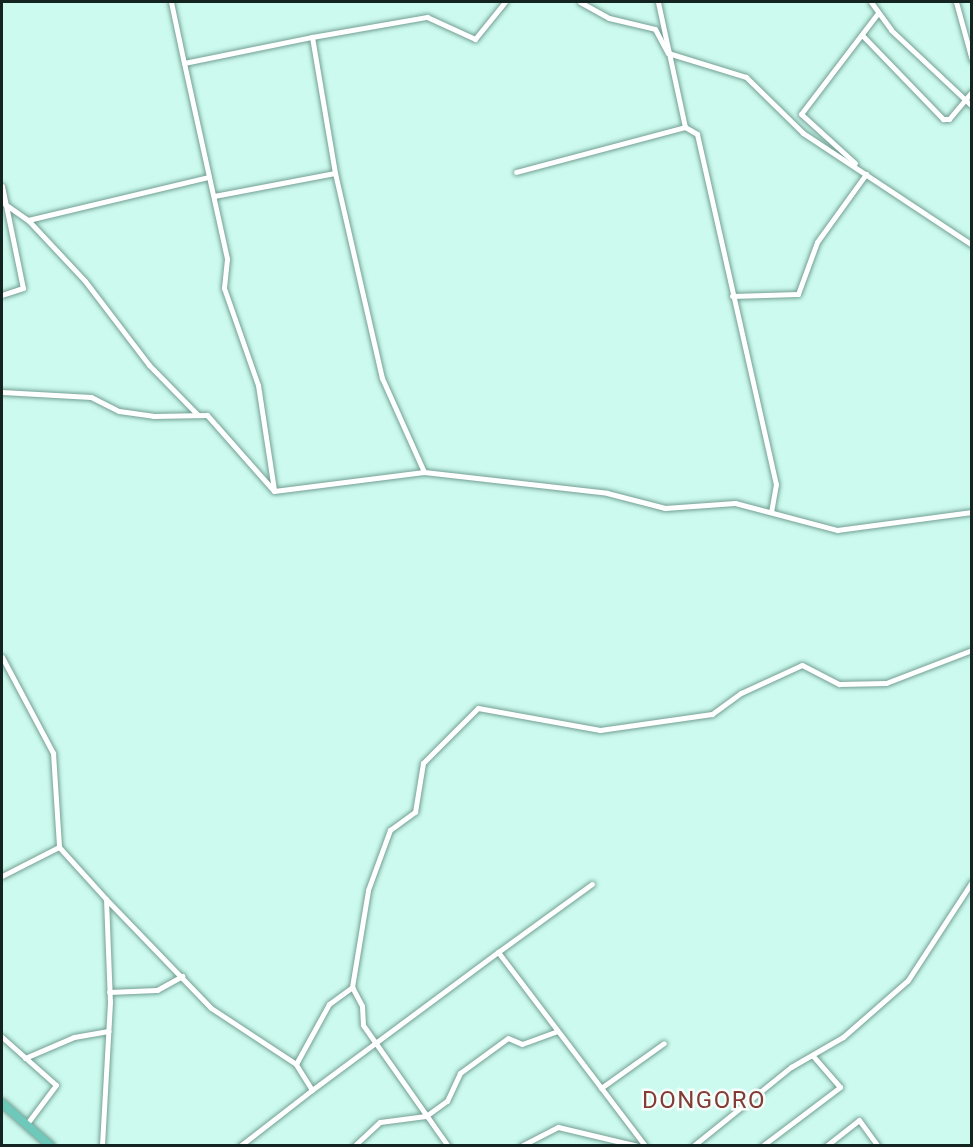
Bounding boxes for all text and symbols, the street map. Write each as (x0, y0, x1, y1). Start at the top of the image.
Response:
district label: DONGORO (642, 1087, 766, 1115)

